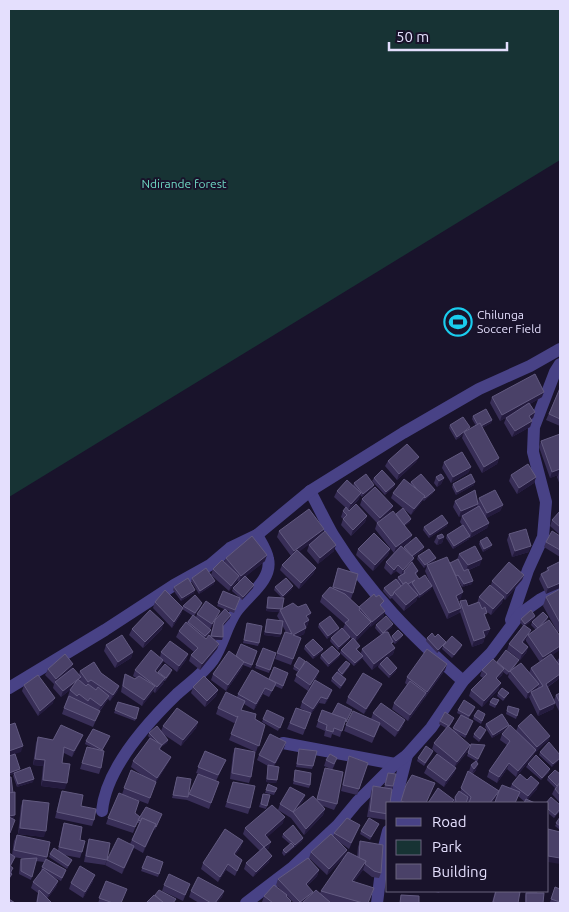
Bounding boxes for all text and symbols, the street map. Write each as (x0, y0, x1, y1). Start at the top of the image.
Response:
scale bar (389, 20, 506, 52)
text: 50 m (396, 28, 429, 45)
park label: Ndirande forest (141, 177, 227, 190)
sports icon: Chilunga Soccer Field (443, 307, 473, 337)
place label: Chilunga Soccer Field (477, 308, 541, 335)
legend (386, 802, 549, 892)
text: Road (432, 813, 467, 830)
text: Park (432, 838, 462, 855)
text: Building (432, 863, 487, 880)

